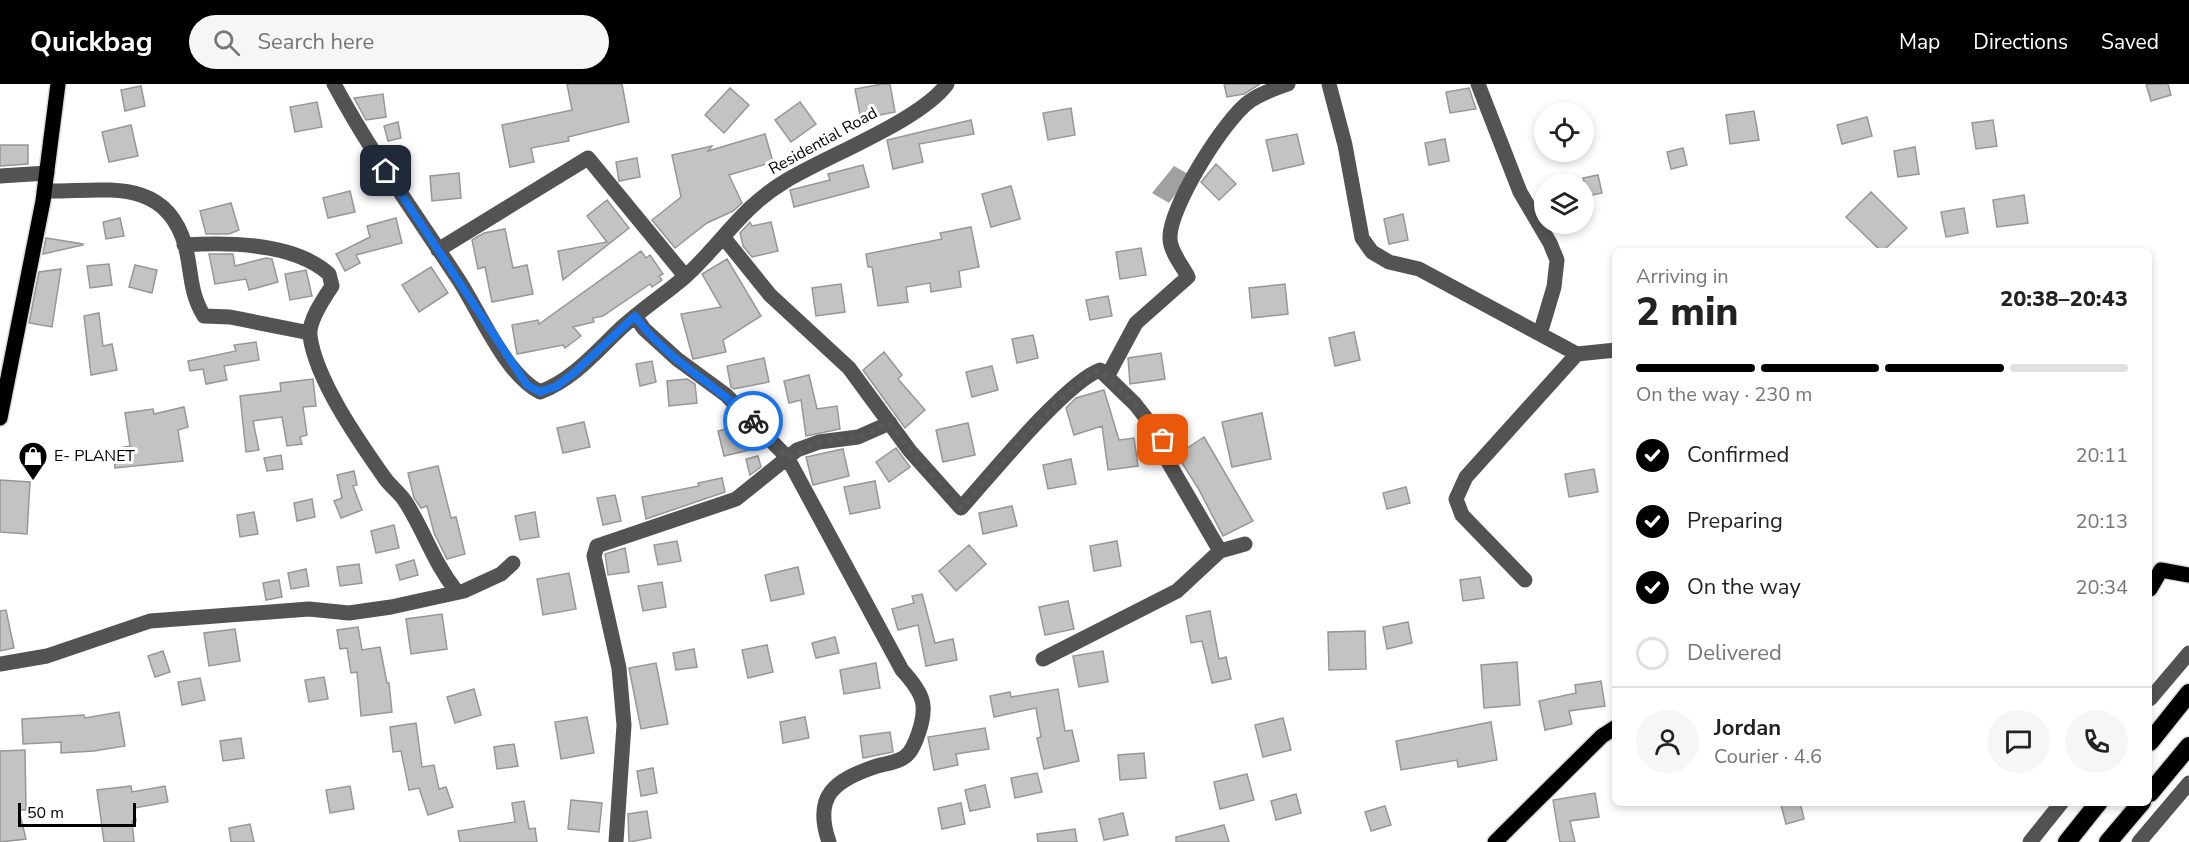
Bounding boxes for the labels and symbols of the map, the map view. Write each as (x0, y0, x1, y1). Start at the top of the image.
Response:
street label: Residential Road (765, 102, 881, 180)
pin (360, 145, 411, 196)
courier (723, 391, 783, 451)
pin (1137, 414, 1188, 465)
shop icon: E- PLANET (17, 440, 49, 482)
place label: E- PLANET (54, 445, 135, 467)
scale bar (18, 800, 136, 828)

